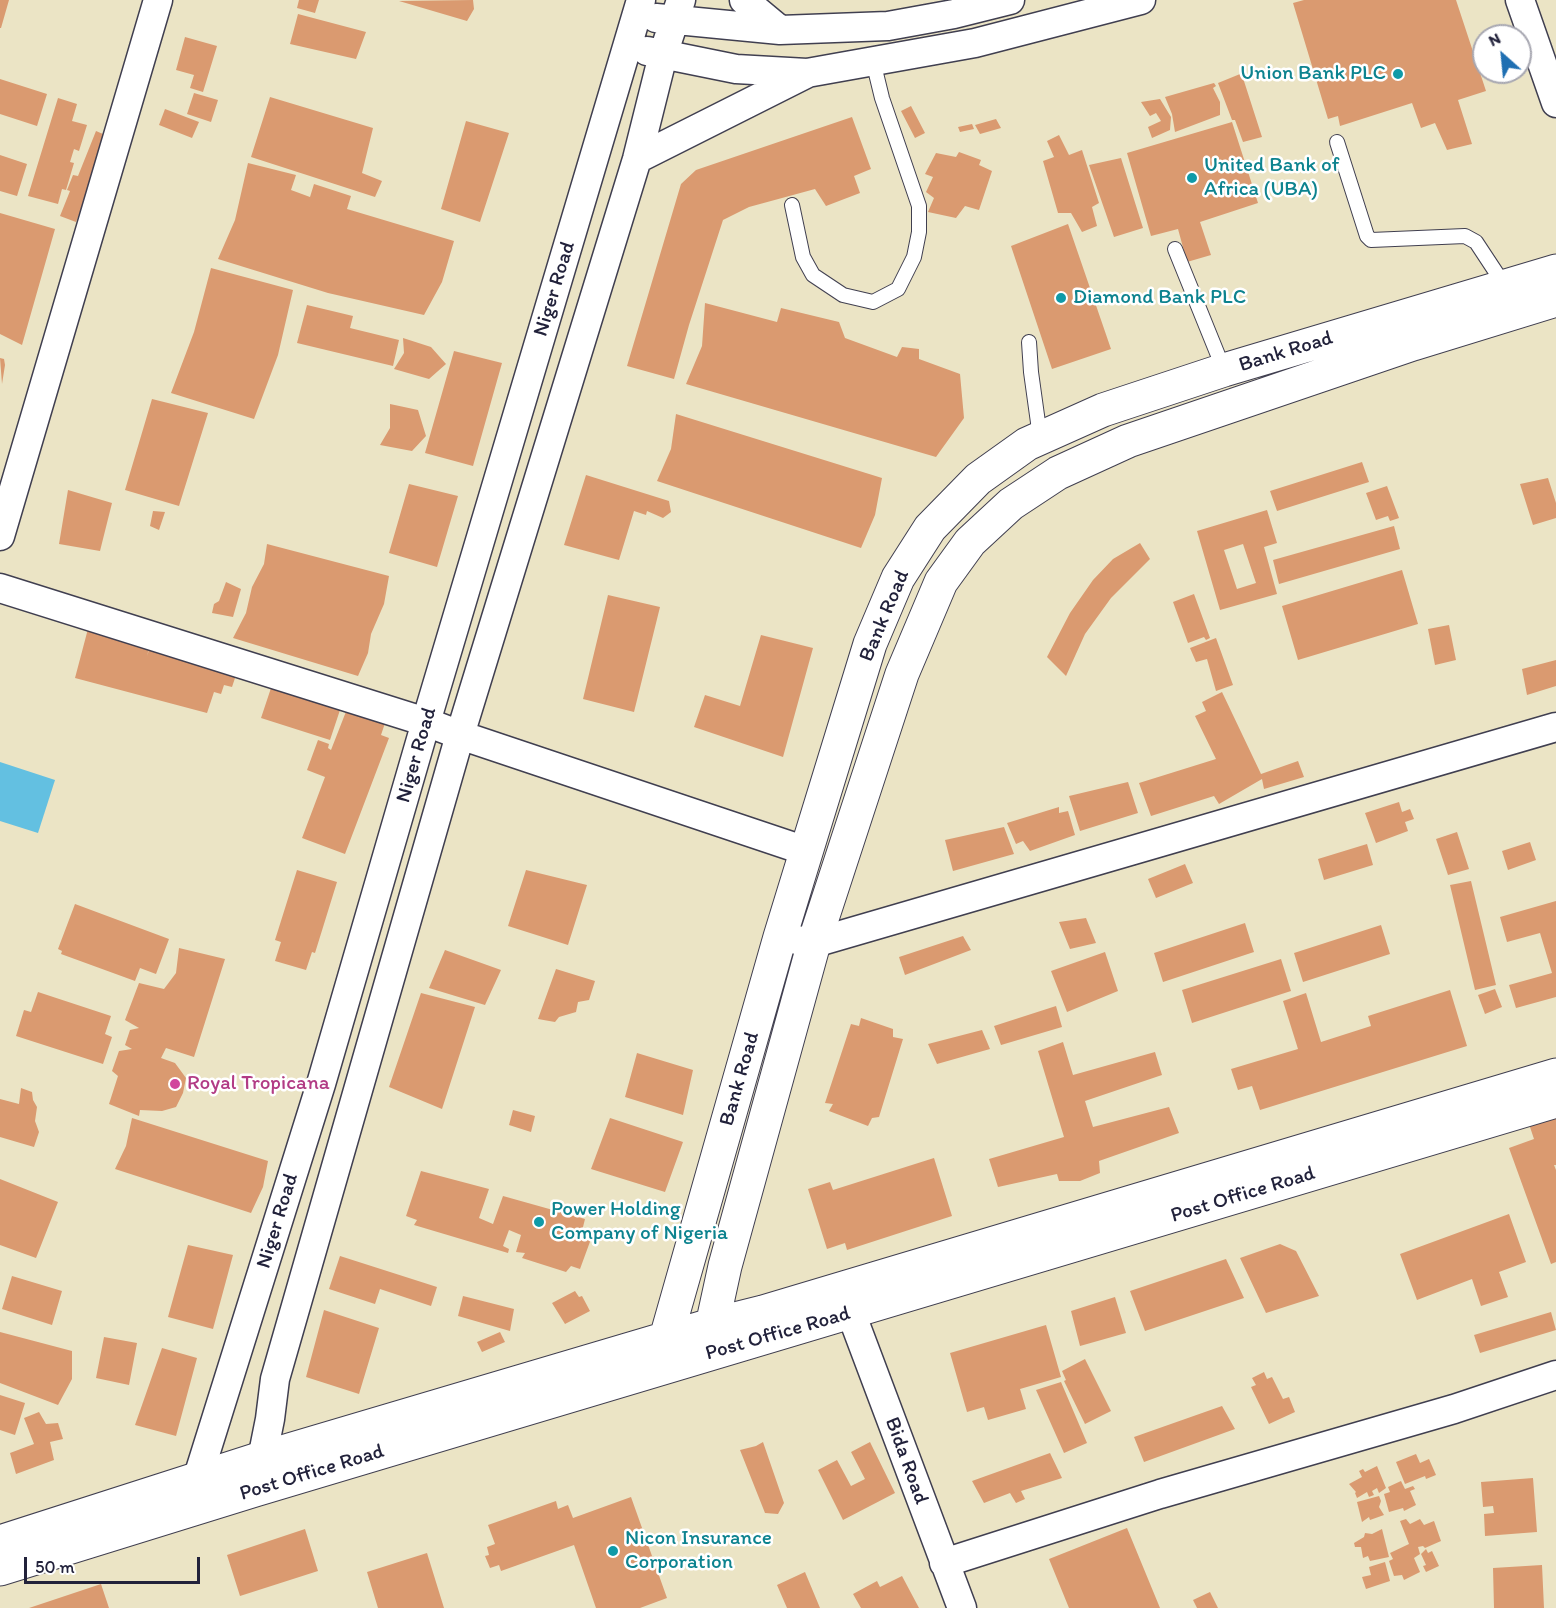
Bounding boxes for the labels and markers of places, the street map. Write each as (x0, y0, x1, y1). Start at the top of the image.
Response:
place label: Union Bank PLC (1240, 61, 1386, 87)
marker: Union Bank PLC (1391, 67, 1405, 81)
place label: United Bank of Africa (UBA) (1204, 153, 1340, 203)
marker: United Bank of Africa (UBA) (1185, 171, 1199, 185)
place label: Diamond Bank PLC (1073, 285, 1246, 311)
marker: Diamond Bank PLC (1054, 291, 1068, 305)
place label: Royal Tropicana (187, 1071, 330, 1097)
marker: Royal Tropicana (168, 1077, 182, 1091)
place label: Power Holding Company of Nigeria (551, 1197, 728, 1247)
marker: Power Holding Company of Nigeria (532, 1215, 546, 1229)
place label: Nicon Insurance Corporation (625, 1526, 772, 1576)
marker: Nicon Insurance Corporation (606, 1544, 620, 1558)

